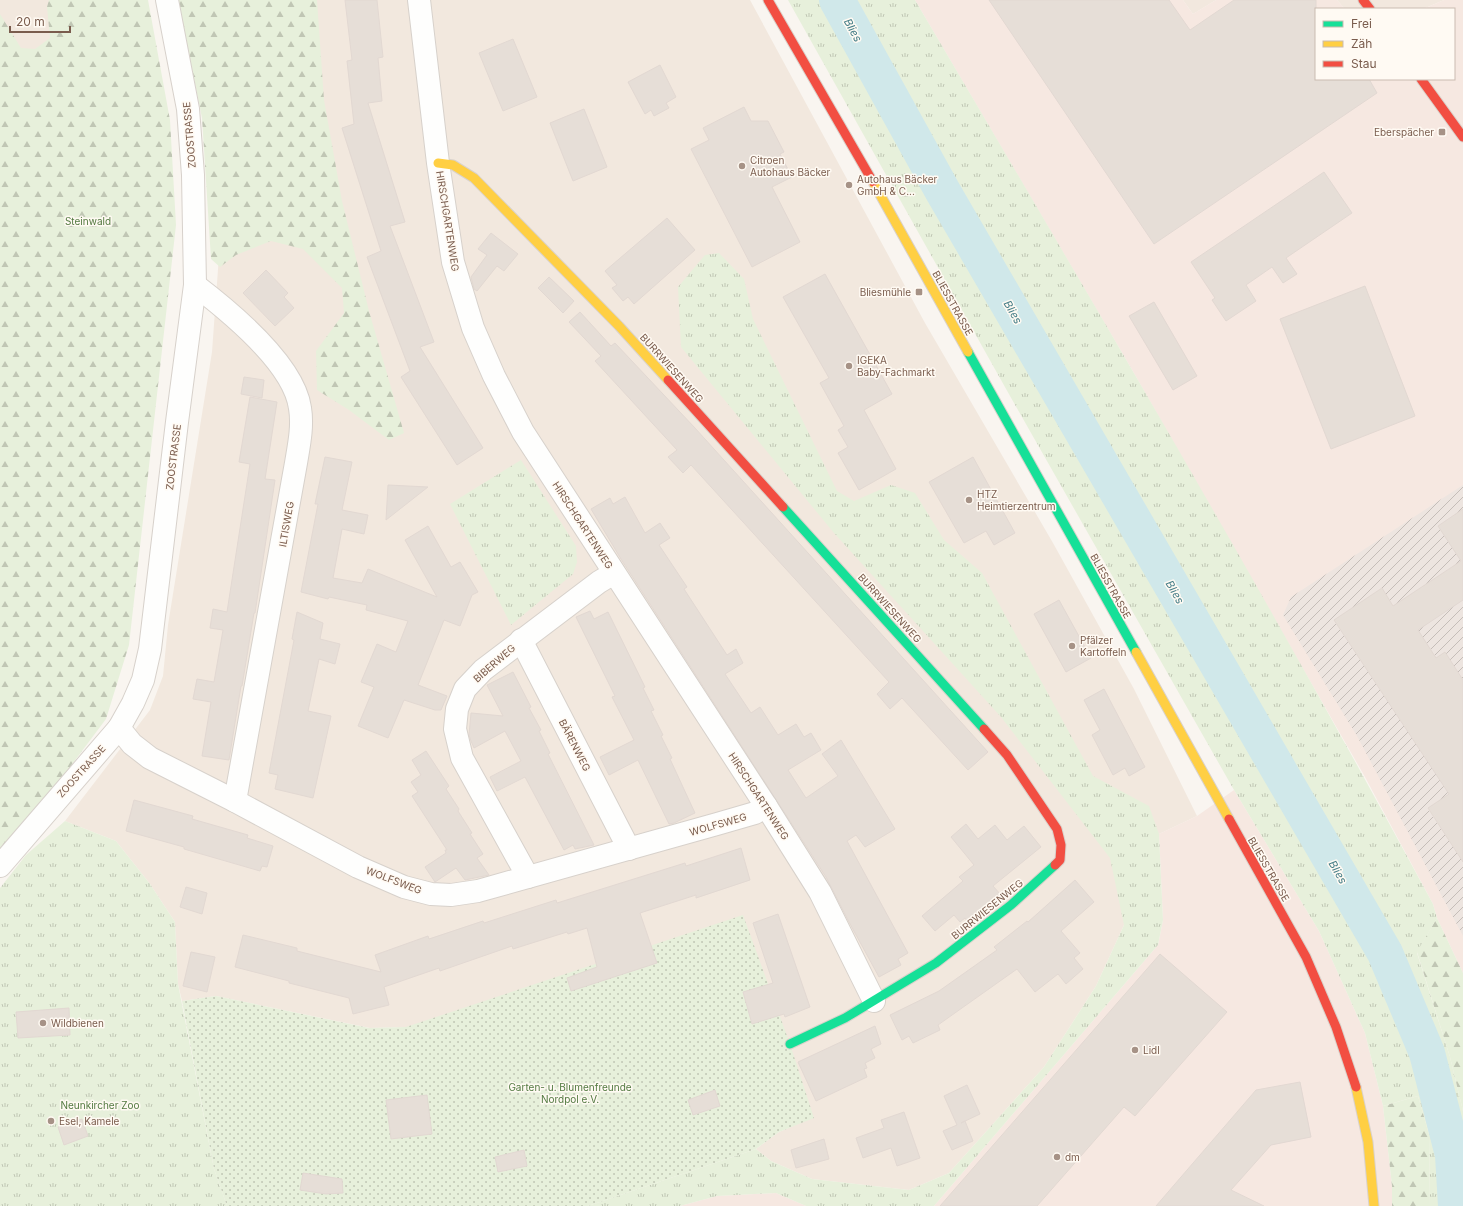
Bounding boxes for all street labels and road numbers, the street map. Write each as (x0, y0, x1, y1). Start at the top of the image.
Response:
street label: ZOOSTRASSE (180, 101, 198, 169)
street label: HIRSCHGARTENWEG (434, 170, 462, 272)
street label: BLIESSTRASSE (930, 268, 976, 338)
street label: BURRWIESENWEG (638, 331, 706, 405)
street label: ZOOSTRASSE (163, 423, 183, 491)
street label: HIRSCHGARTENWEG (550, 479, 616, 571)
street label: ILTISWEG (276, 500, 296, 548)
street label: BLIESSTRASSE (1088, 551, 1134, 621)
street label: BURRWIESENWEG (856, 571, 924, 645)
street label: BIBERWEG (471, 642, 517, 684)
street label: BÄRENWEG (557, 717, 593, 773)
street label: ZOOSTRASSE (54, 742, 108, 800)
street label: HIRSCHGARTENWEG (726, 750, 792, 842)
street label: WOLFSWEG (688, 810, 748, 838)
street label: BLIESSTRASSE (1246, 835, 1292, 903)
street label: WOLFSWEG (364, 864, 424, 896)
street label: BURRWIESENWEG (949, 876, 1025, 942)

